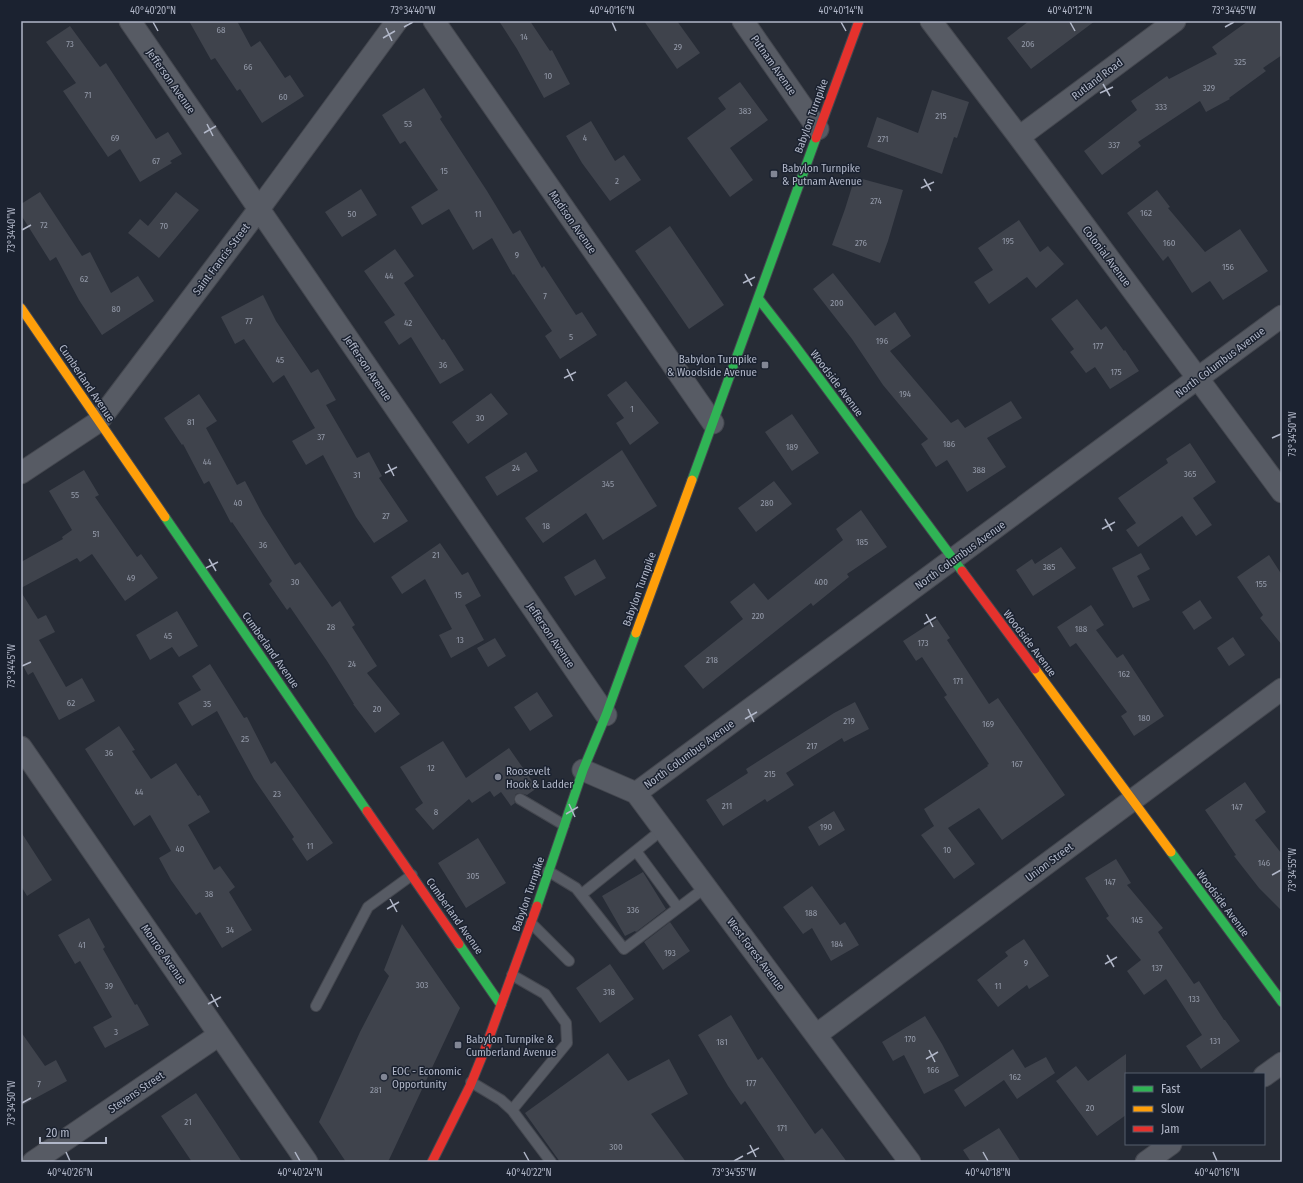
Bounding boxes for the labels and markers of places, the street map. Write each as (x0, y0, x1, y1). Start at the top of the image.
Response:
place label: Babylon Turnpike & Putnam Avenue (782, 162, 862, 188)
marker: Babylon Turnpike & Putnam Avenue (769, 169, 779, 179)
place label: Babylon Turnpike & Woodside Avenue (667, 353, 757, 379)
marker: Babylon Turnpike & Woodside Avenue (760, 360, 770, 370)
place label: Roosevelt Hook & Ladder (506, 765, 573, 791)
marker: Roosevelt Hook & Ladder (493, 772, 503, 782)
place label: Babylon Turnpike & Cumberland Avenue (466, 1033, 556, 1059)
marker: Babylon Turnpike & Cumberland Avenue (453, 1040, 463, 1050)
place label: EOC - Economic Opportunity (392, 1065, 462, 1091)
marker: EOC - Economic Opportunity (379, 1072, 389, 1082)

